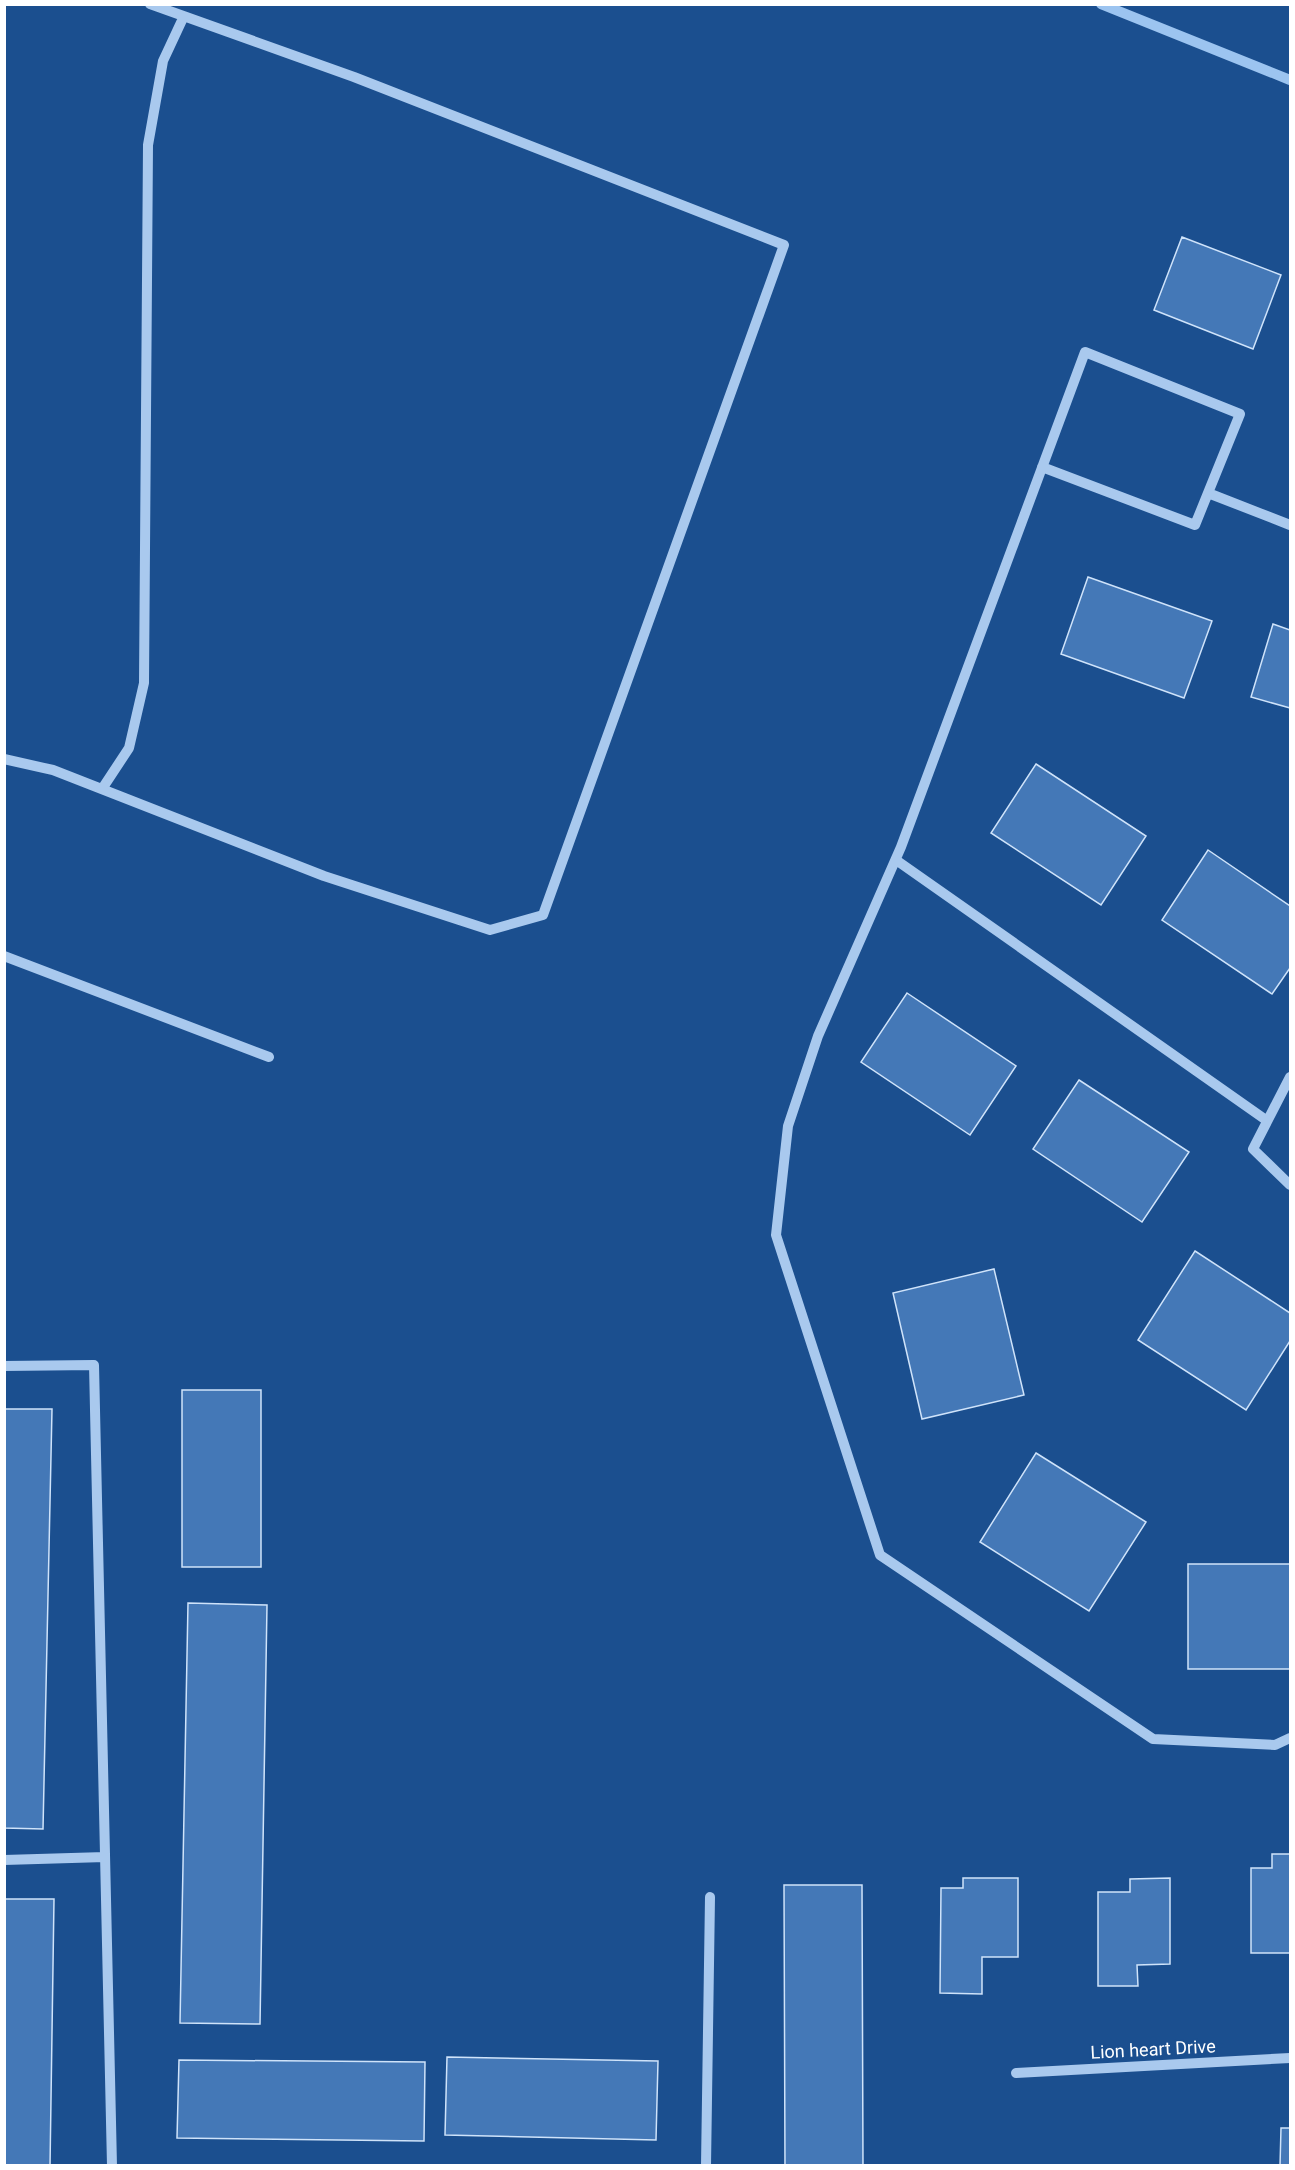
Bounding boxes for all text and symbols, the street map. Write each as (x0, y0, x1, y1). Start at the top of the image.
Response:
street label: Lion heart Drive (1090, 2035, 1216, 2063)

